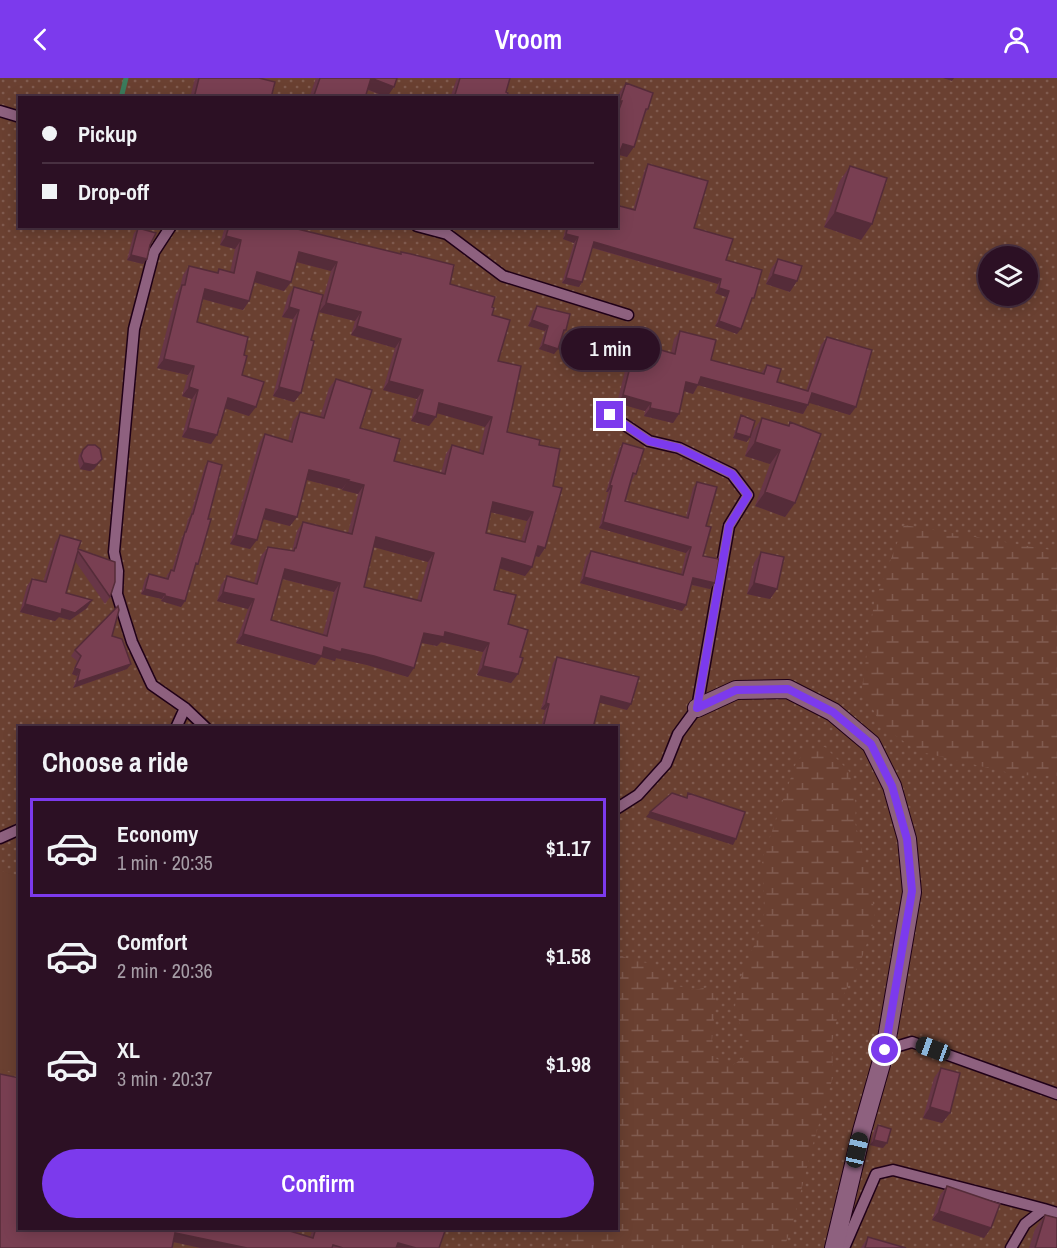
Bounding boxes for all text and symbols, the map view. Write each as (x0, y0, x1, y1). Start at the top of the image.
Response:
text: Vroom (495, 21, 562, 57)
icon: back (24, 23, 57, 56)
icon: person (1000, 23, 1033, 56)
text: Pickup (78, 119, 137, 149)
text: Drop-off (78, 177, 149, 207)
map controls (978, 246, 1038, 306)
button: layers (978, 246, 1038, 306)
callout: 1 min (560, 328, 660, 370)
text: 1 min (589, 335, 632, 362)
route end (596, 401, 623, 428)
text: Choose a ride (42, 744, 188, 780)
text: Economy (117, 819, 198, 849)
icon: car (45, 821, 99, 875)
text: $1.17 (546, 833, 591, 863)
text: 1 min · 20:35 (117, 849, 213, 876)
text: Comfort (117, 927, 187, 957)
icon: car (45, 929, 99, 983)
text: $1.58 (546, 941, 591, 971)
text: 2 min · 20:36 (117, 957, 213, 984)
car (913, 1034, 953, 1064)
text: XL (117, 1035, 140, 1065)
route start (871, 1036, 898, 1063)
icon: car (45, 1037, 99, 1091)
text: $1.98 (546, 1049, 591, 1079)
text: 3 min · 20:37 (117, 1065, 213, 1092)
car (844, 1130, 870, 1170)
button: Confirm (42, 1149, 594, 1218)

